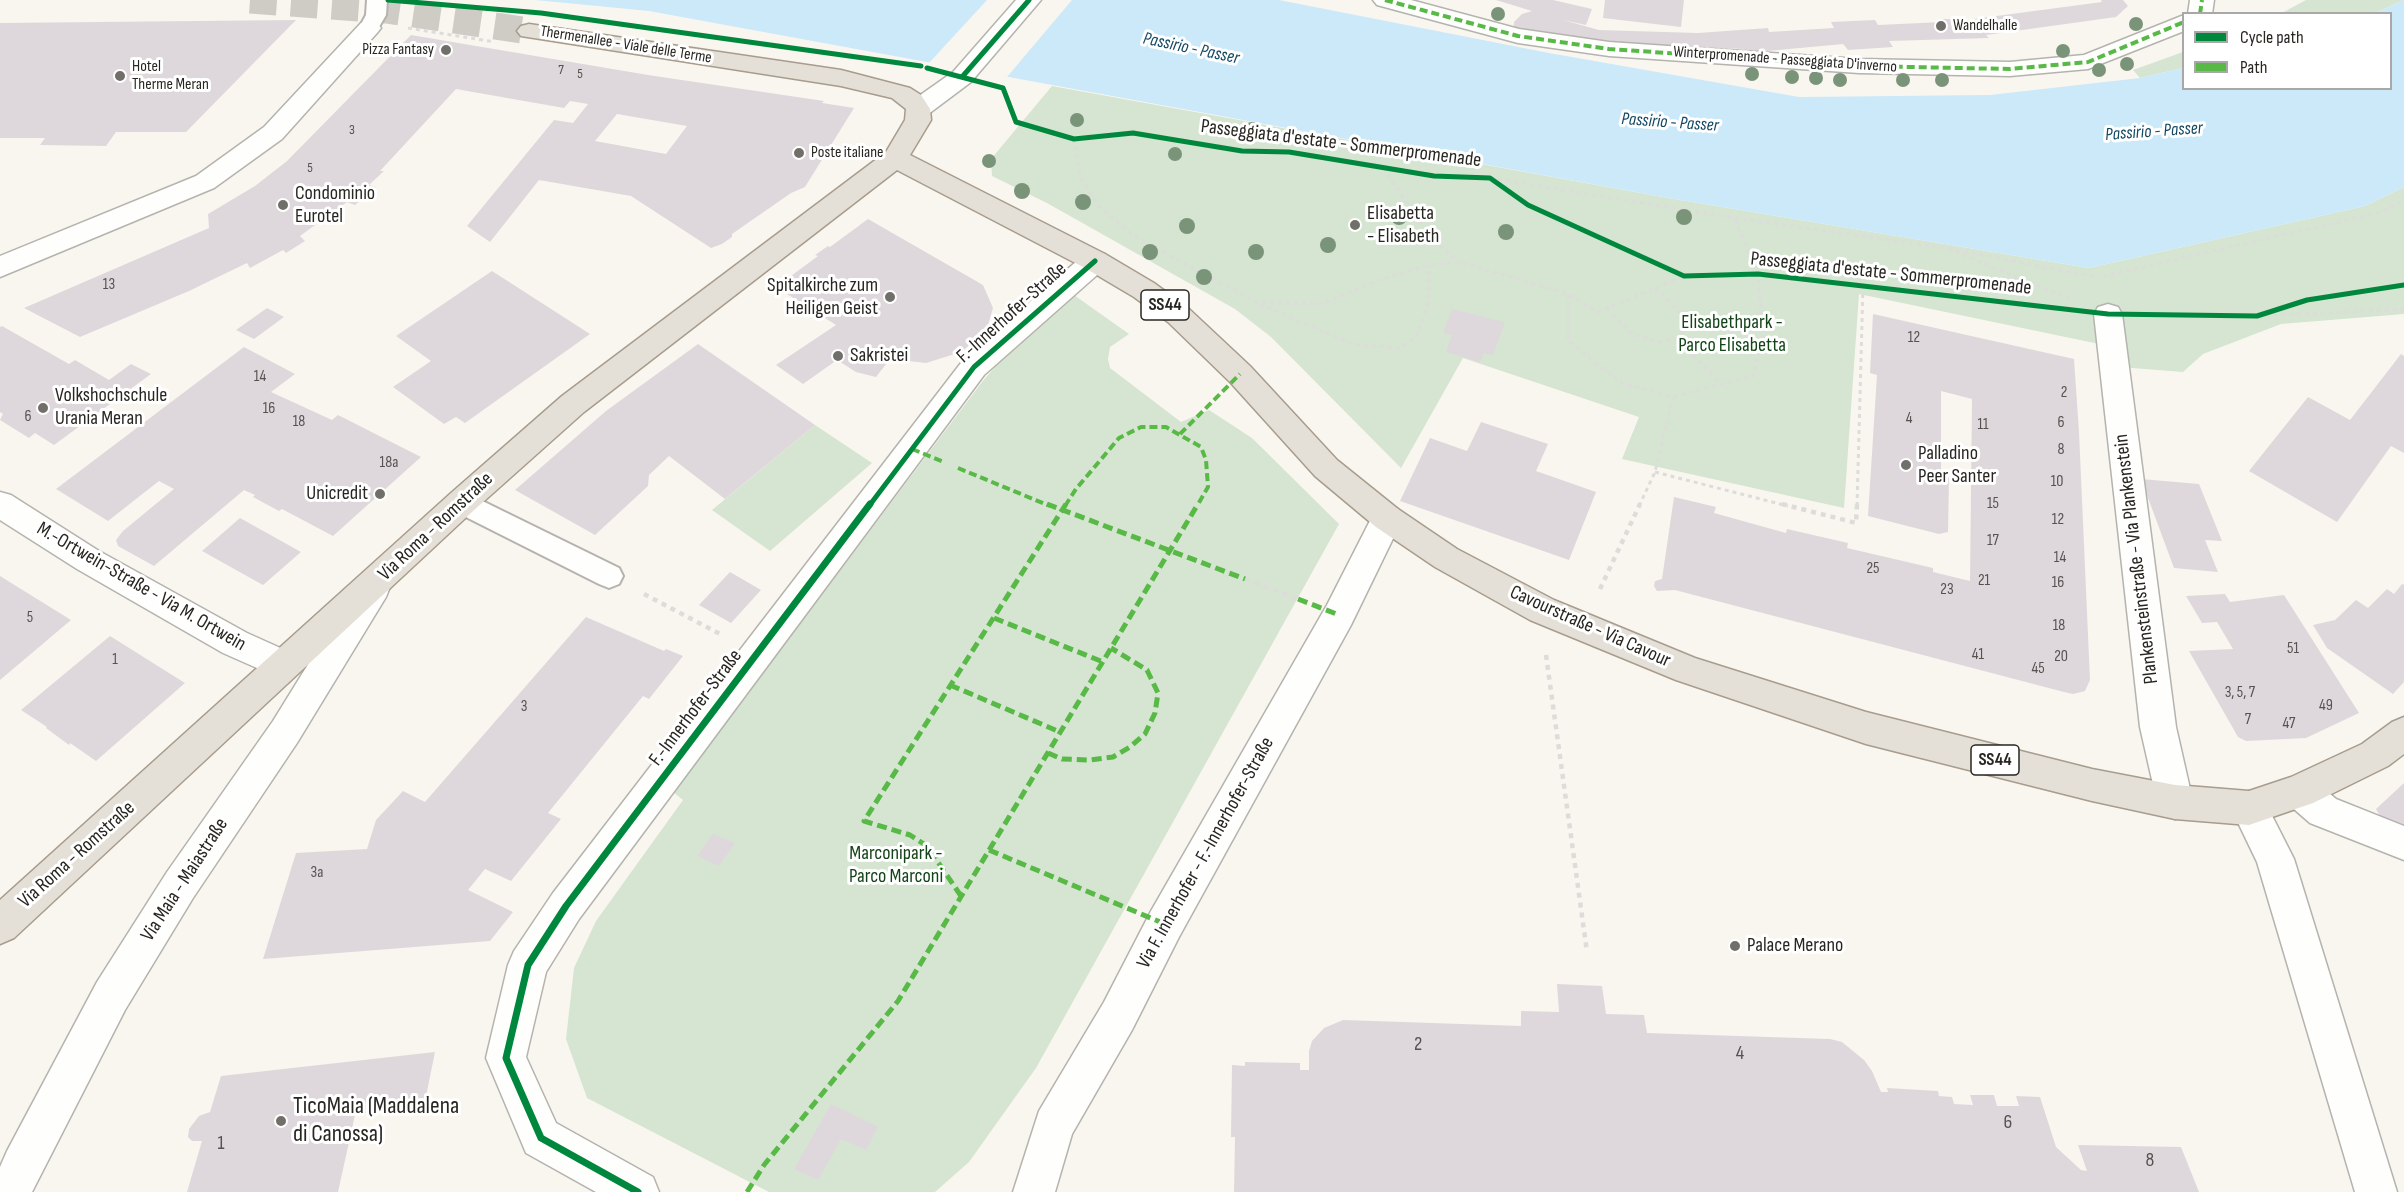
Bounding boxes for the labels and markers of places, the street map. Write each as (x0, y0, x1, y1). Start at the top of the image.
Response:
place label: Wandelhalle (1953, 16, 2017, 36)
marker: Wandelhalle (1934, 19, 1948, 33)
place label: Pizza Fantasy (362, 40, 434, 60)
marker: Pizza Fantasy (439, 43, 453, 57)
place label: Hotel Therme Meran (132, 57, 209, 95)
marker: Hotel Therme Meran (113, 69, 127, 83)
place label: Poste italiane (811, 143, 884, 163)
marker: Poste italiane (792, 146, 806, 160)
place label: Condominio Eurotel (295, 182, 375, 229)
marker: Condominio Eurotel (276, 198, 290, 212)
place label: Elisabetta - Elisabeth (1367, 202, 1439, 249)
marker: Elisabetta - Elisabeth (1348, 218, 1362, 232)
place label: Spitalkirche zum Heiligen Geist (767, 274, 878, 321)
marker: Spitalkirche zum Heiligen Geist (883, 290, 897, 304)
place label: Sakristei (850, 344, 908, 368)
marker: Sakristei (831, 349, 845, 363)
place label: Volkshochschule Urania Meran (55, 384, 167, 431)
marker: Volkshochschule Urania Meran (36, 401, 50, 415)
place label: Palladino Peer Santer (1918, 442, 1996, 489)
marker: Palladino Peer Santer (1899, 458, 1913, 472)
place label: Unicredit (306, 482, 368, 506)
marker: Unicredit (373, 487, 387, 501)
place label: Palace Merano (1747, 934, 1843, 958)
marker: Palace Merano (1728, 939, 1742, 953)
place label: TicoMaia (Maddalena di Canossa) (293, 1093, 459, 1149)
marker: TicoMaia (Maddalena di Canossa) (274, 1114, 288, 1128)

